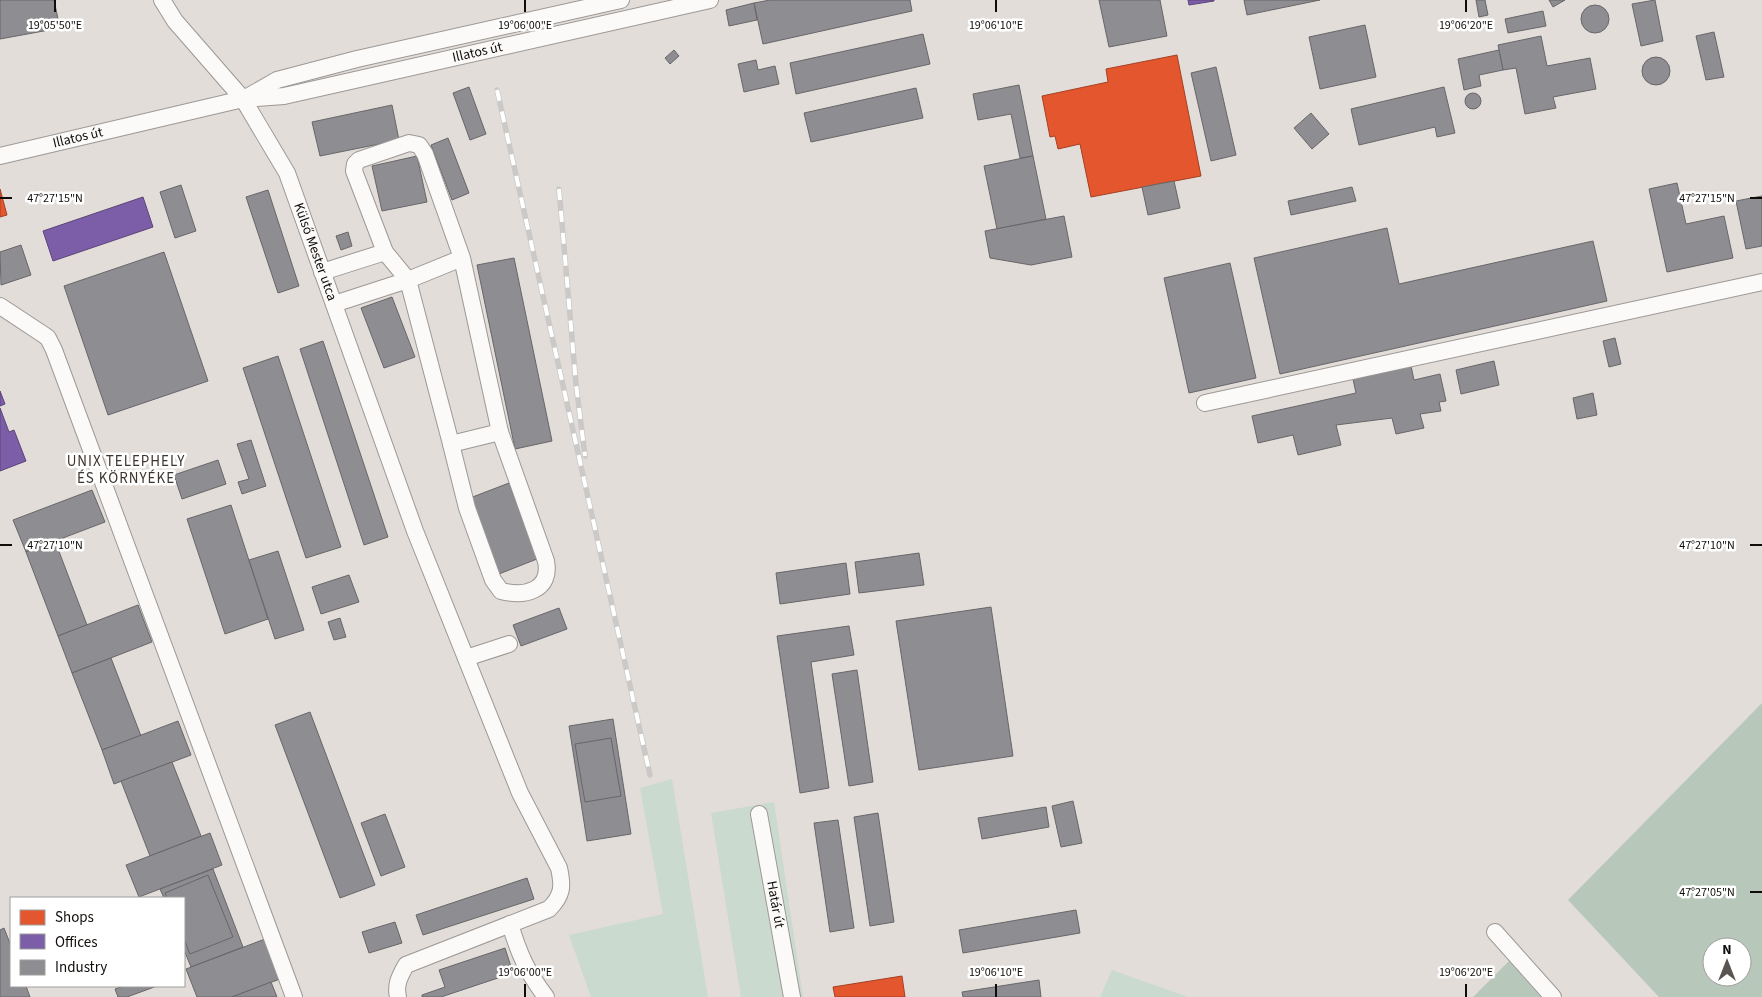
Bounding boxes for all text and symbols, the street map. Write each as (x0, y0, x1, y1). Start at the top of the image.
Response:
text: 19°05'50"E (28, 17, 82, 34)
text: 19°06'00"E (498, 17, 552, 34)
text: 19°06'10"E (969, 17, 1023, 34)
text: 19°06'20"E (1439, 17, 1493, 34)
street label: Illatos út (450, 37, 505, 68)
street label: Illatos út (51, 122, 105, 153)
text: 47°27'15"N (27, 190, 83, 207)
text: 47°27'15"N (1679, 190, 1735, 207)
street label: Külső Mester utca (288, 200, 342, 304)
district label: UNIX TELEPHELY ÉS KÖRNYÉKE (67, 451, 185, 489)
text: 47°27'10"N (27, 537, 83, 554)
text: 47°27'10"N (1679, 537, 1735, 554)
street label: Határ út (761, 879, 789, 930)
text: 47°27'05"N (1679, 884, 1735, 901)
legend (10, 897, 185, 987)
text: Shops (55, 907, 94, 928)
text: Offices (55, 932, 98, 953)
north arrow (1702, 937, 1752, 987)
text: N (1722, 940, 1732, 960)
text: Industry (55, 957, 107, 978)
text: 19°06'00"E (498, 964, 552, 981)
text: 19°06'10"E (969, 964, 1023, 981)
text: 19°06'20"E (1439, 964, 1493, 981)

